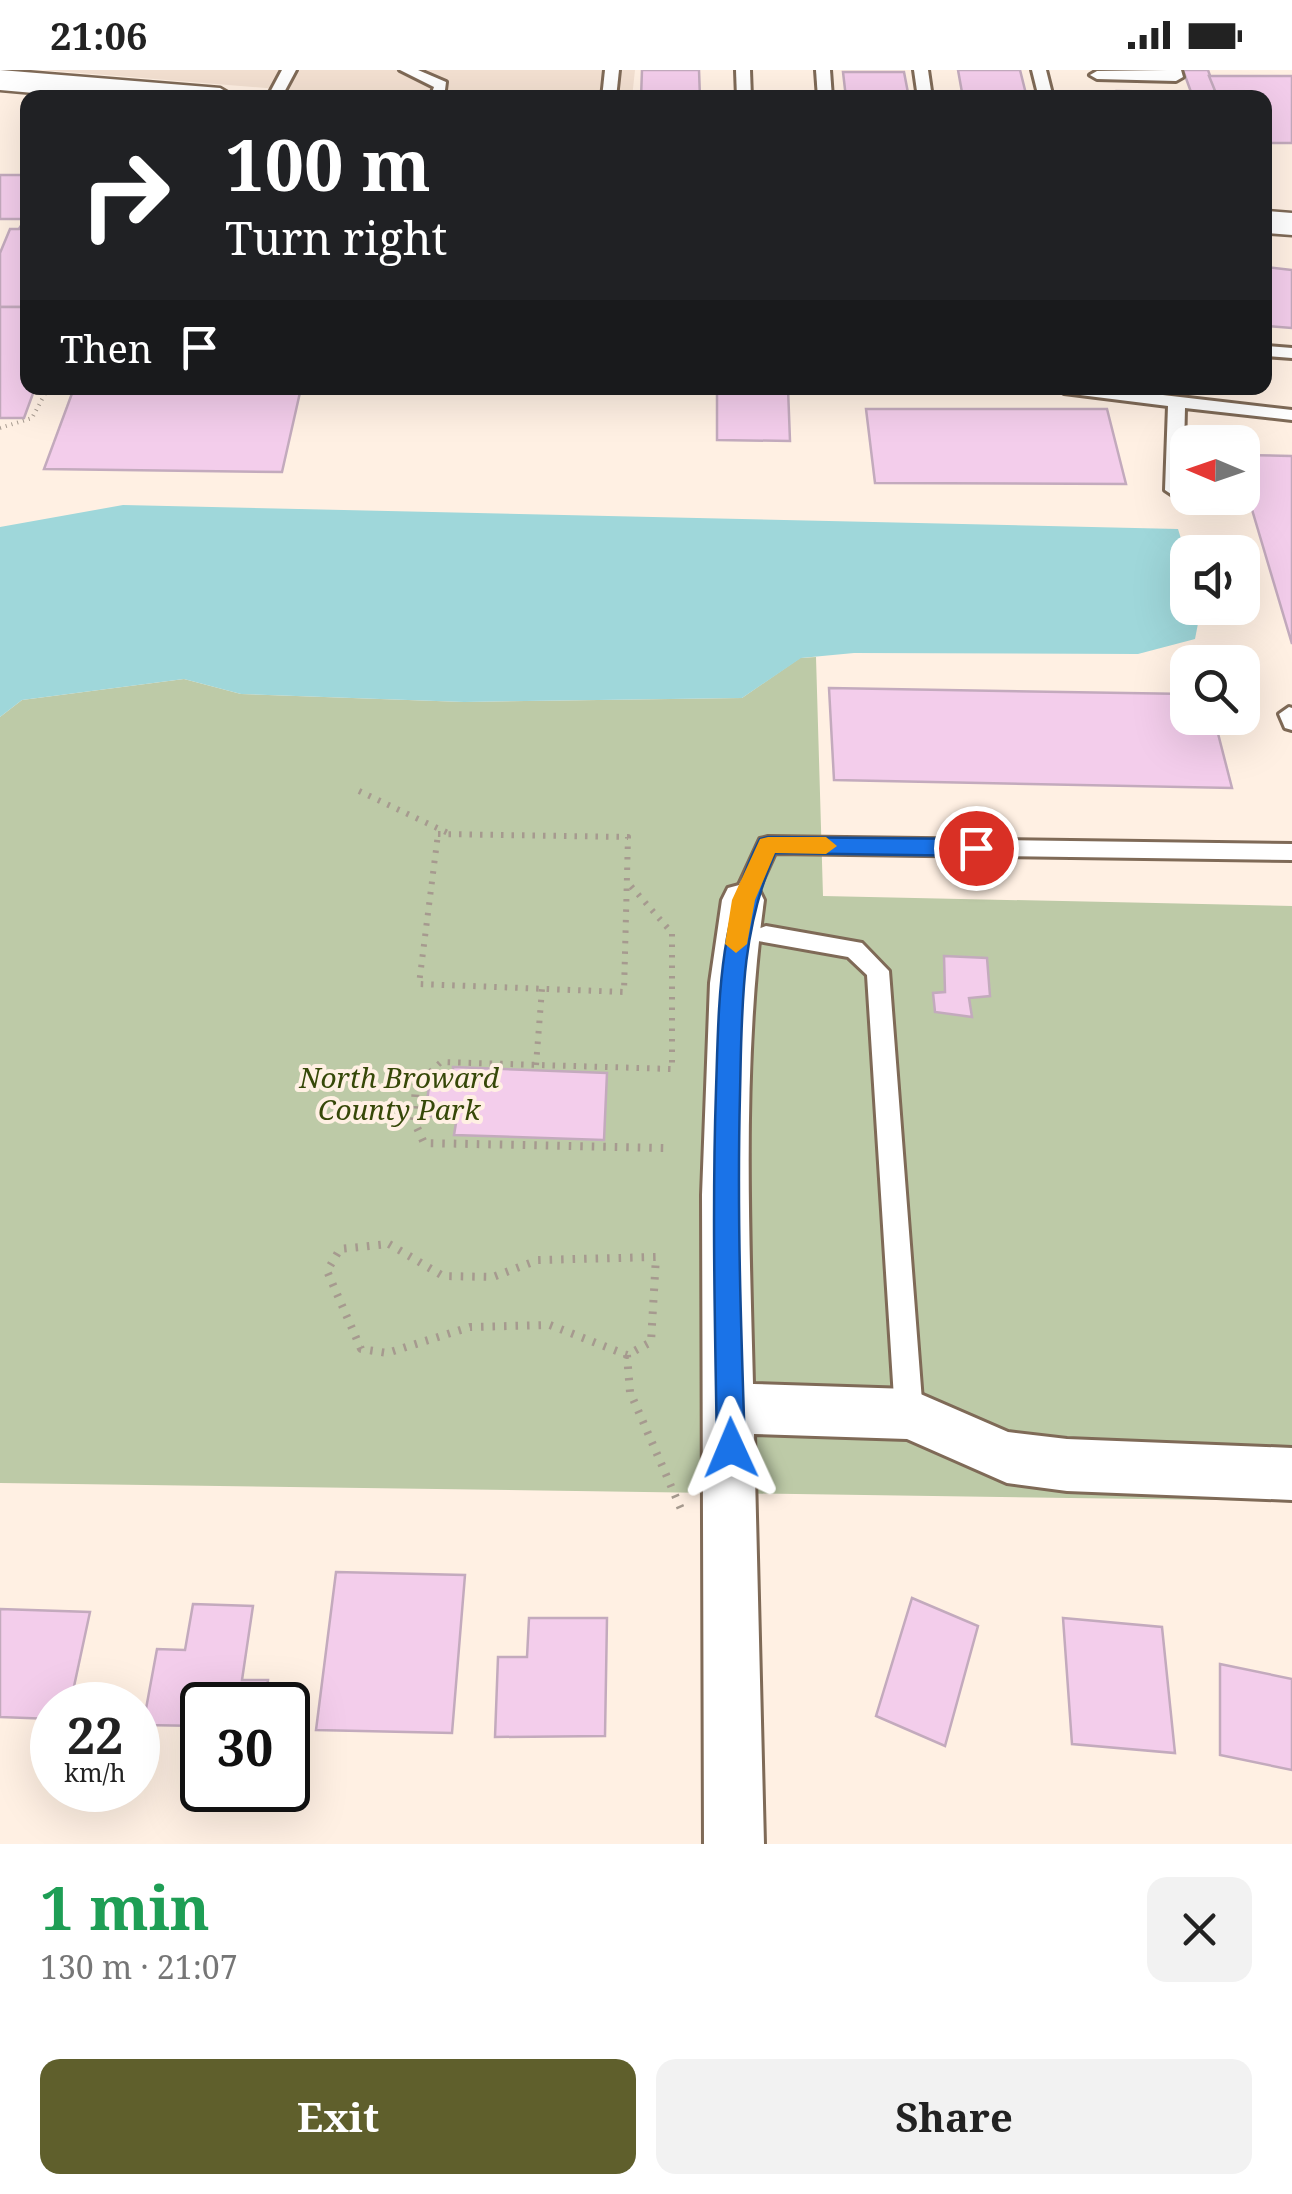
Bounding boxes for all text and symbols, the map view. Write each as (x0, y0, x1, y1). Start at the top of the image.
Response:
text: 21:06 (50, 9, 147, 61)
text: 100 m (225, 116, 431, 212)
icon: right (60, 130, 190, 260)
text: Turn right (225, 207, 447, 268)
icon: arrive (172, 320, 227, 375)
text: Then (60, 322, 152, 374)
north arrow (1170, 425, 1260, 515)
map controls (1170, 425, 1260, 735)
button: sound (1170, 535, 1260, 625)
button: search (1170, 645, 1260, 735)
pin (934, 806, 1019, 891)
icon: arrive (949, 821, 1004, 876)
park label: North Broward County Park (298, 1058, 500, 1128)
position arrow (679, 1396, 783, 1500)
speed limit sign: 30 (180, 1682, 310, 1812)
text: 22 (67, 1701, 123, 1769)
text: km/h (64, 1755, 126, 1789)
text: 1 min (40, 1866, 210, 1948)
button: close (1147, 1877, 1252, 1982)
text: 130 m · 21:07 (40, 1945, 238, 1988)
button: Exit (40, 2059, 636, 2174)
button: Share (656, 2059, 1252, 2174)

